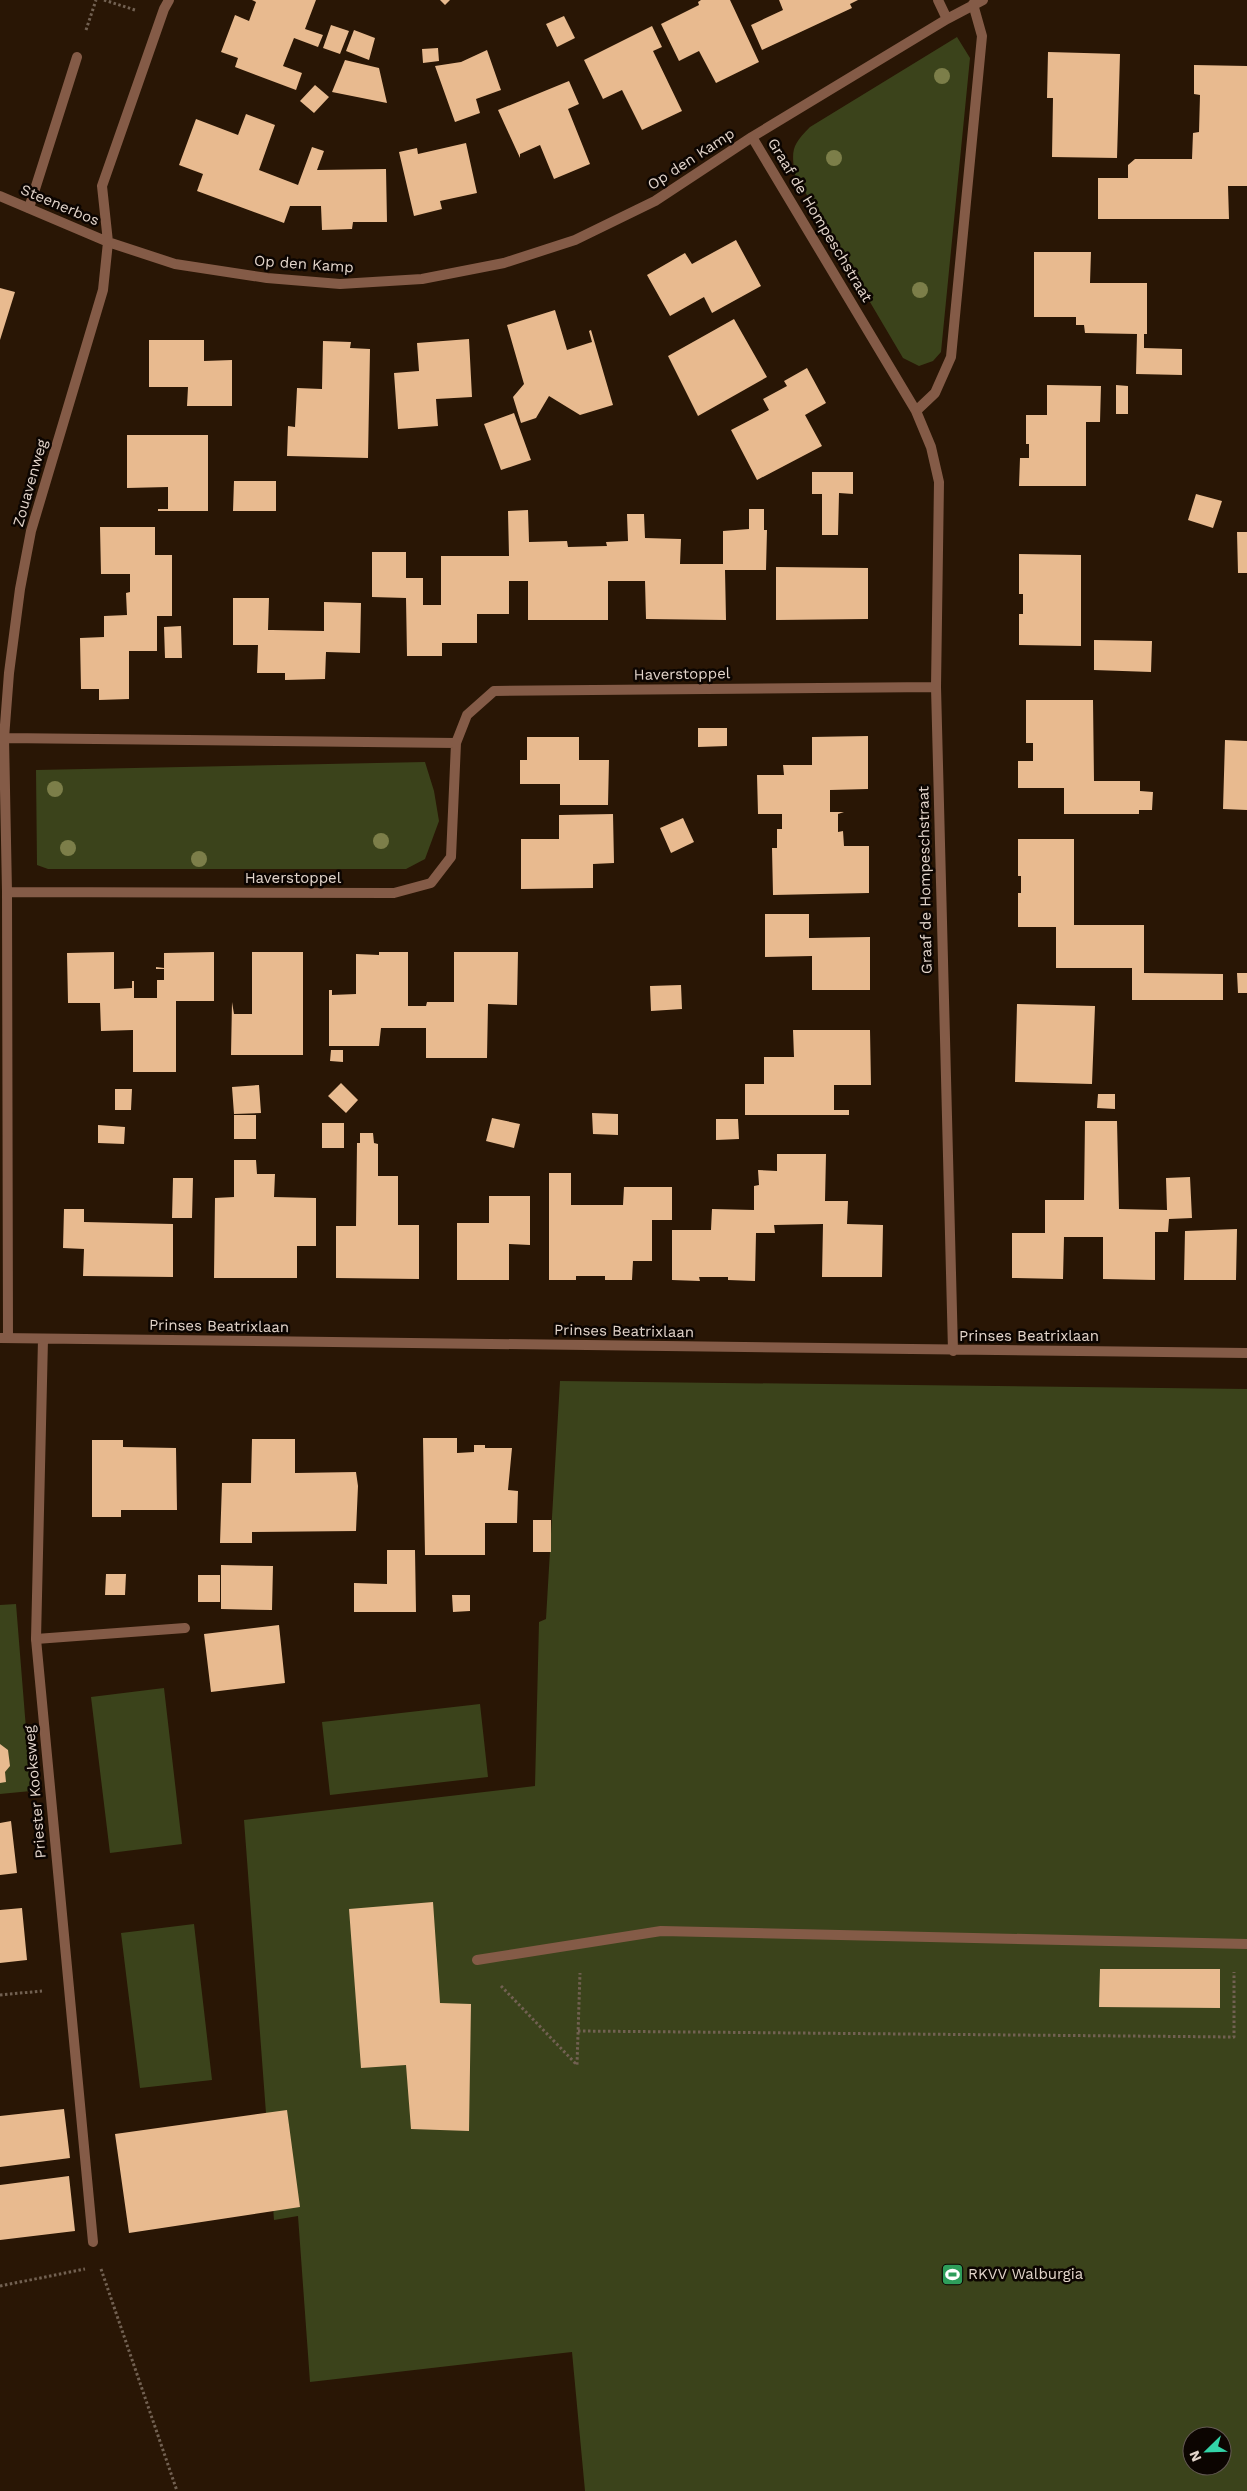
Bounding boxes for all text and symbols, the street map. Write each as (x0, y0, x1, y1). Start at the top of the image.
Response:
street label: Op den Kamp (644, 124, 738, 194)
street label: Graaf de Hompeschstraat (764, 135, 877, 306)
street label: Steenerbos (18, 180, 102, 230)
street label: Op den Kamp (254, 252, 354, 276)
street label: Zouavenweg (9, 437, 51, 529)
street label: Haverstoppel (634, 664, 731, 684)
street label: Graaf de Hompeschstraat (914, 785, 936, 974)
street label: Haverstoppel (245, 869, 342, 887)
street label: Prinses Beatrixlaan (149, 1316, 289, 1336)
street label: Prinses Beatrixlaan (554, 1321, 694, 1341)
street label: Prinses Beatrixlaan (959, 1327, 1099, 1345)
street label: Priester Kooksweg (20, 1725, 50, 1859)
sports icon: RKVV Walburgia (940, 2262, 964, 2286)
place label: RKVV Walburgia (968, 2265, 1084, 2283)
north arrow (1182, 2426, 1232, 2476)
text: N (1186, 2448, 1204, 2464)

